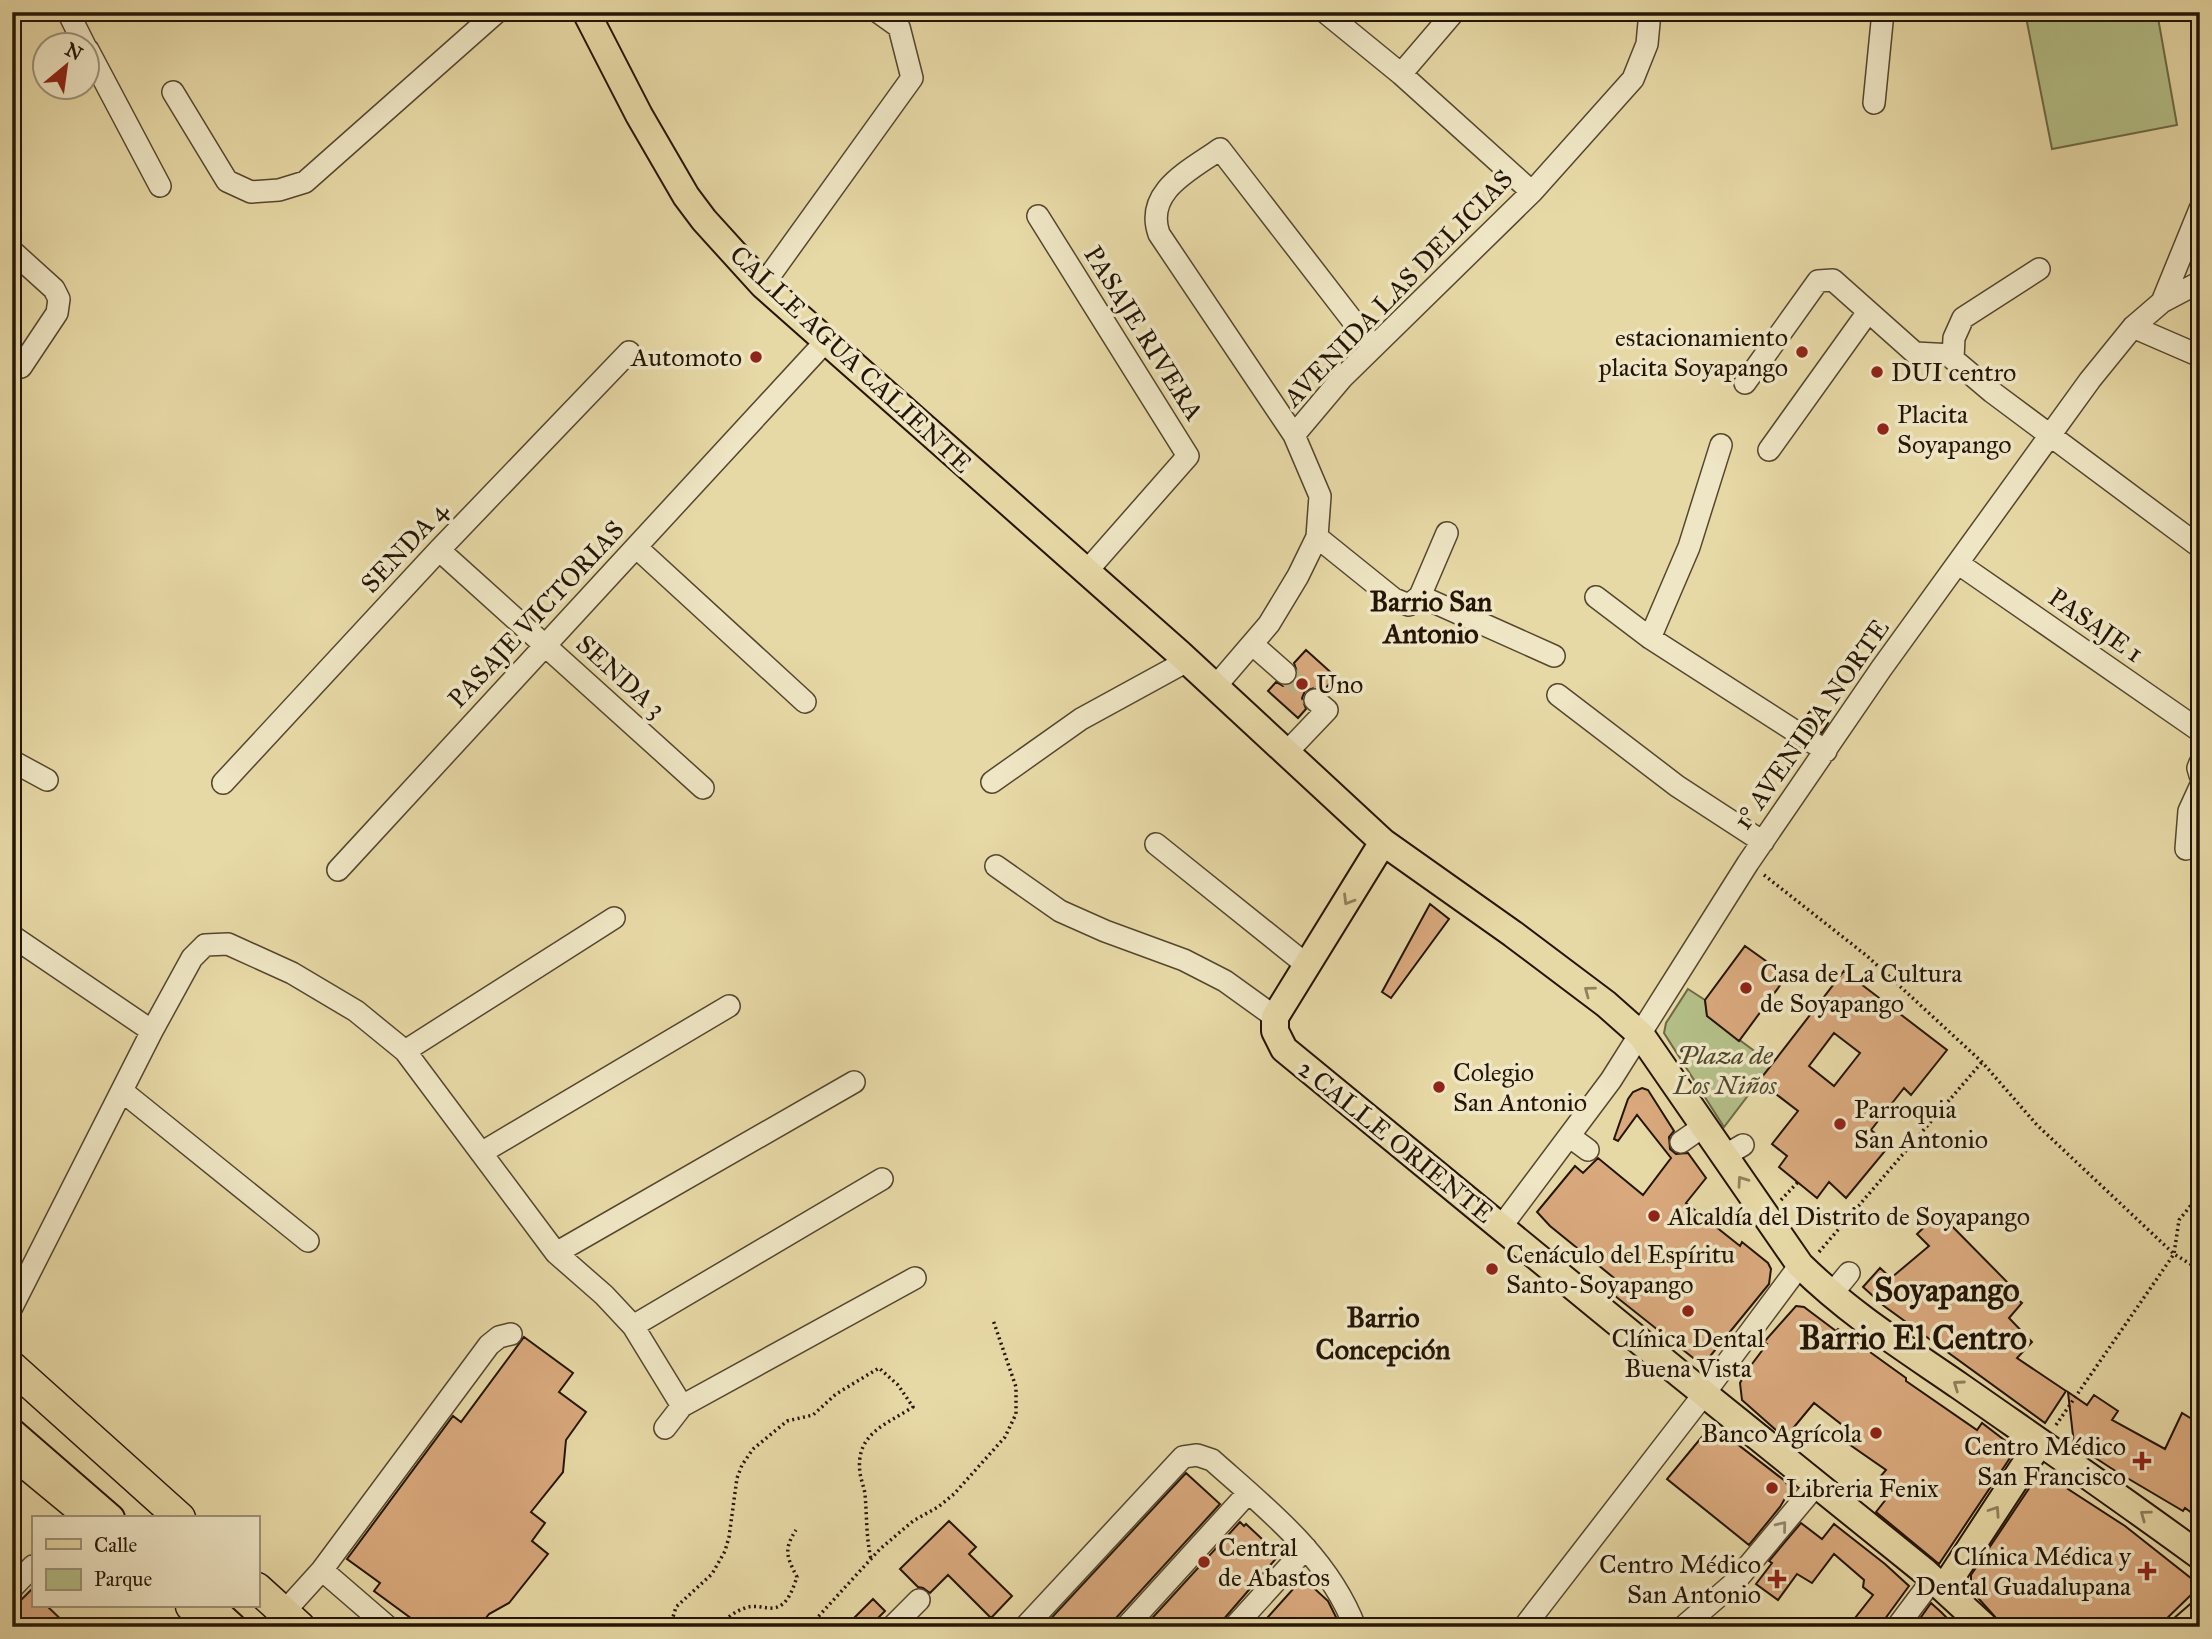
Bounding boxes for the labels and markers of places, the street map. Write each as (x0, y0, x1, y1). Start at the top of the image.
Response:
place label: estacionamiento placita Soyapango (1598, 321, 1788, 383)
place label: Automoto (630, 341, 742, 373)
marker: estacionamiento placita Soyapango (1794, 344, 1810, 360)
marker: Automoto (748, 349, 764, 365)
place label: DUI centro (1891, 356, 2016, 388)
marker: DUI centro (1869, 364, 1885, 380)
place label: Placita Soyapango (1897, 398, 2012, 460)
marker: Placita Soyapango (1875, 421, 1891, 437)
place label: Uno (1316, 668, 1363, 700)
marker: Uno (1294, 676, 1310, 692)
place label: Casa de La Cultura de Soyapango (1760, 957, 1962, 1019)
marker: Casa de La Cultura de Soyapango (1738, 980, 1754, 996)
place label: Colegio San Antonio (1453, 1056, 1587, 1118)
marker: Colegio San Antonio (1431, 1079, 1447, 1095)
place label: Parroquia San Antonio (1854, 1093, 1988, 1155)
marker: Parroquia San Antonio (1832, 1116, 1848, 1132)
place label: Alcaldía del Distrito de Soyapango (1667, 1200, 2030, 1232)
marker: Alcaldía del Distrito de Soyapango (1646, 1208, 1662, 1224)
place label: Cenáculo del Espíritu Santo-Soyapango (1506, 1238, 1735, 1300)
marker: Cenáculo del Espíritu Santo-Soyapango (1484, 1261, 1500, 1277)
marker: Clínica Dental Buena Vista (1680, 1303, 1696, 1319)
place label: Clínica Dental Buena Vista (1611, 1322, 1765, 1384)
place label: Banco Agrícola (1701, 1417, 1862, 1449)
marker: Banco Agrícola (1868, 1425, 1884, 1441)
place label: Centro Médico San Francisco (1964, 1430, 2126, 1492)
marker: Centro Médico San Francisco (2132, 1451, 2152, 1471)
place label: Libreria Fenix (1786, 1472, 1939, 1504)
marker: Libreria Fenix (1764, 1480, 1780, 1496)
place label: Central de Abastos (1218, 1531, 1330, 1593)
place label: Clínica Médica y Dental Guadalupana (1915, 1540, 2132, 1602)
place label: Centro Médico San Antonio (1599, 1548, 1761, 1610)
marker: Central de Abastos (1196, 1554, 1212, 1570)
marker: Clínica Médica y Dental Guadalupana (2137, 1561, 2157, 1581)
marker: Centro Médico San Antonio (1767, 1569, 1787, 1589)

